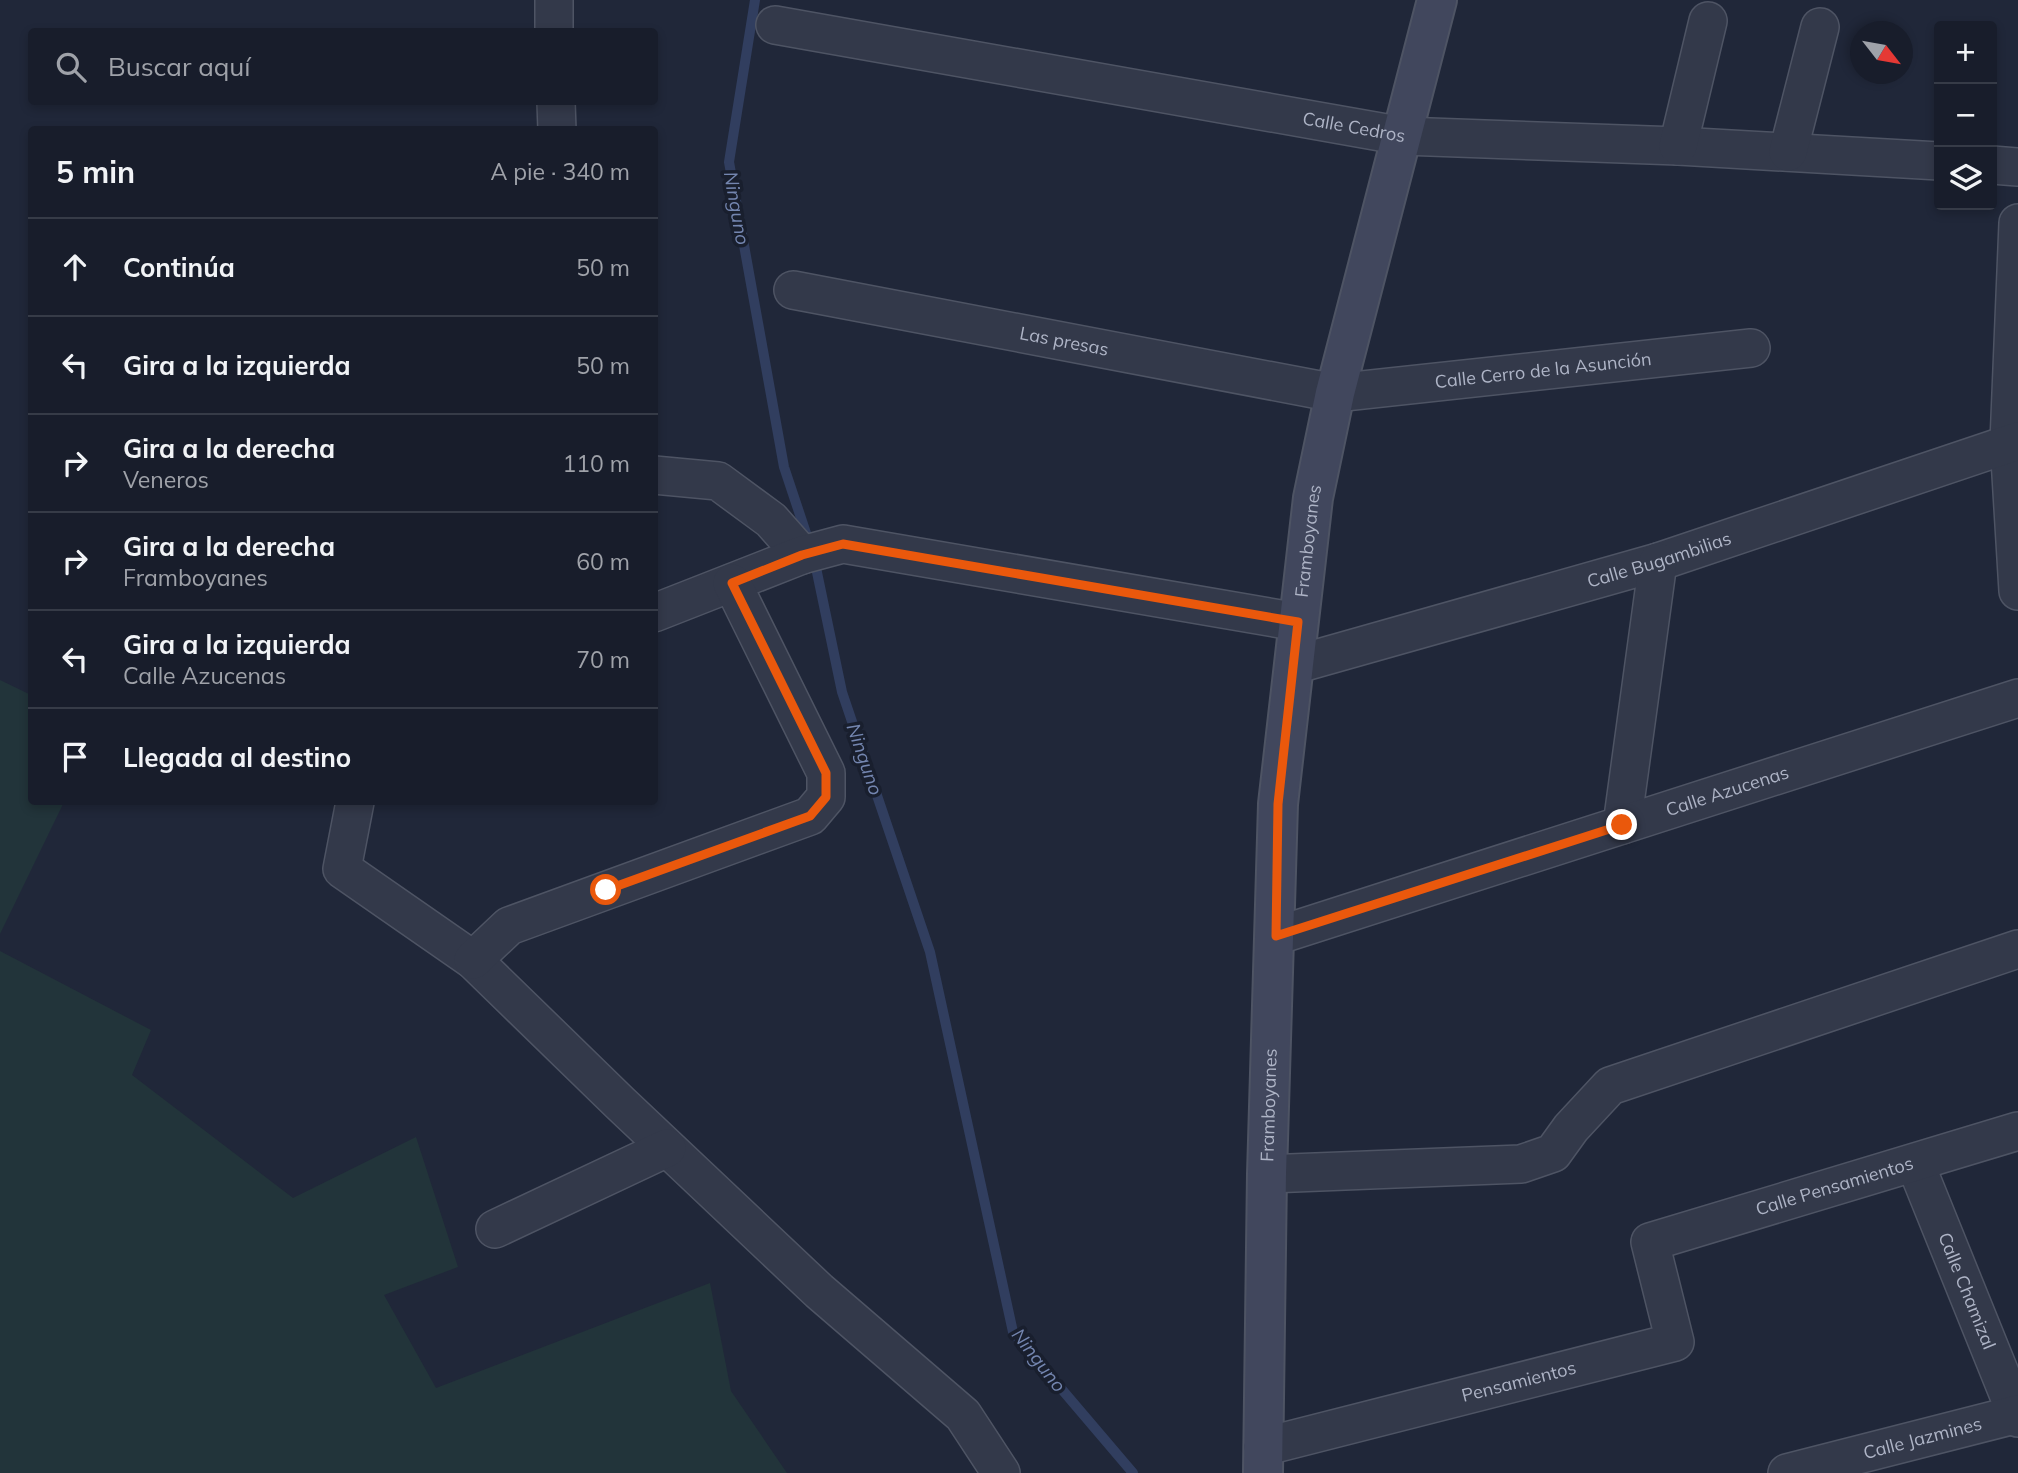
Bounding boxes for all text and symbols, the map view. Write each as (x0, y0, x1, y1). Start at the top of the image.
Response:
north arrow (1850, 21, 1913, 84)
map controls (1934, 21, 1997, 210)
button: + (1934, 21, 1997, 84)
search box (28, 28, 658, 105)
icon: search (52, 48, 90, 86)
text: Buscar aquí (108, 50, 251, 83)
button: − (1934, 84, 1997, 147)
street label: Calle Cedros (1301, 106, 1407, 147)
button: layers (1934, 147, 1997, 210)
text: 5 min (56, 153, 135, 191)
text: A pie · 340 m (490, 157, 630, 186)
water label: Ninguno (719, 169, 755, 247)
icon: ahead (56, 248, 94, 286)
text: Continúa (123, 251, 235, 284)
text: 50 m (576, 253, 630, 282)
street label: Las presas (1018, 321, 1111, 361)
icon: left (56, 346, 94, 384)
street label: Calle Cerro de la Asunción (1434, 347, 1652, 393)
text: Gira a la izquierda (123, 349, 351, 382)
text: 50 m (576, 351, 630, 380)
text: Gira a la derecha (123, 432, 335, 465)
icon: right (56, 444, 94, 482)
text: 110 m (562, 449, 630, 478)
text: Veneros (123, 465, 209, 494)
street label: Framboyanes (1290, 482, 1327, 599)
street label: Calle Bugambilias (1584, 526, 1734, 592)
text: Gira a la derecha (123, 530, 335, 563)
icon: right (56, 542, 94, 580)
text: 60 m (576, 547, 630, 576)
text: Framboyanes (123, 563, 268, 592)
text: Gira a la izquierda (123, 628, 351, 661)
icon: left (56, 640, 94, 678)
text: 70 m (576, 645, 630, 674)
text: Calle Azucenas (123, 661, 286, 690)
water label: Ninguno (842, 720, 888, 798)
icon: arrive (56, 738, 94, 776)
text: Llegada al destino (123, 741, 351, 774)
street label: Calle Azucenas (1663, 760, 1792, 821)
route end (1606, 809, 1637, 840)
route start (590, 874, 621, 905)
street label: Framboyanes (1255, 1048, 1282, 1162)
street label: Calle Pensamientos (1753, 1151, 1916, 1220)
street label: Calle Chamizal (1933, 1229, 2001, 1353)
water label: Ninguno (1007, 1323, 1071, 1397)
street label: Pensamientos (1459, 1356, 1578, 1407)
street label: Calle Jazmines (1861, 1412, 1984, 1464)

